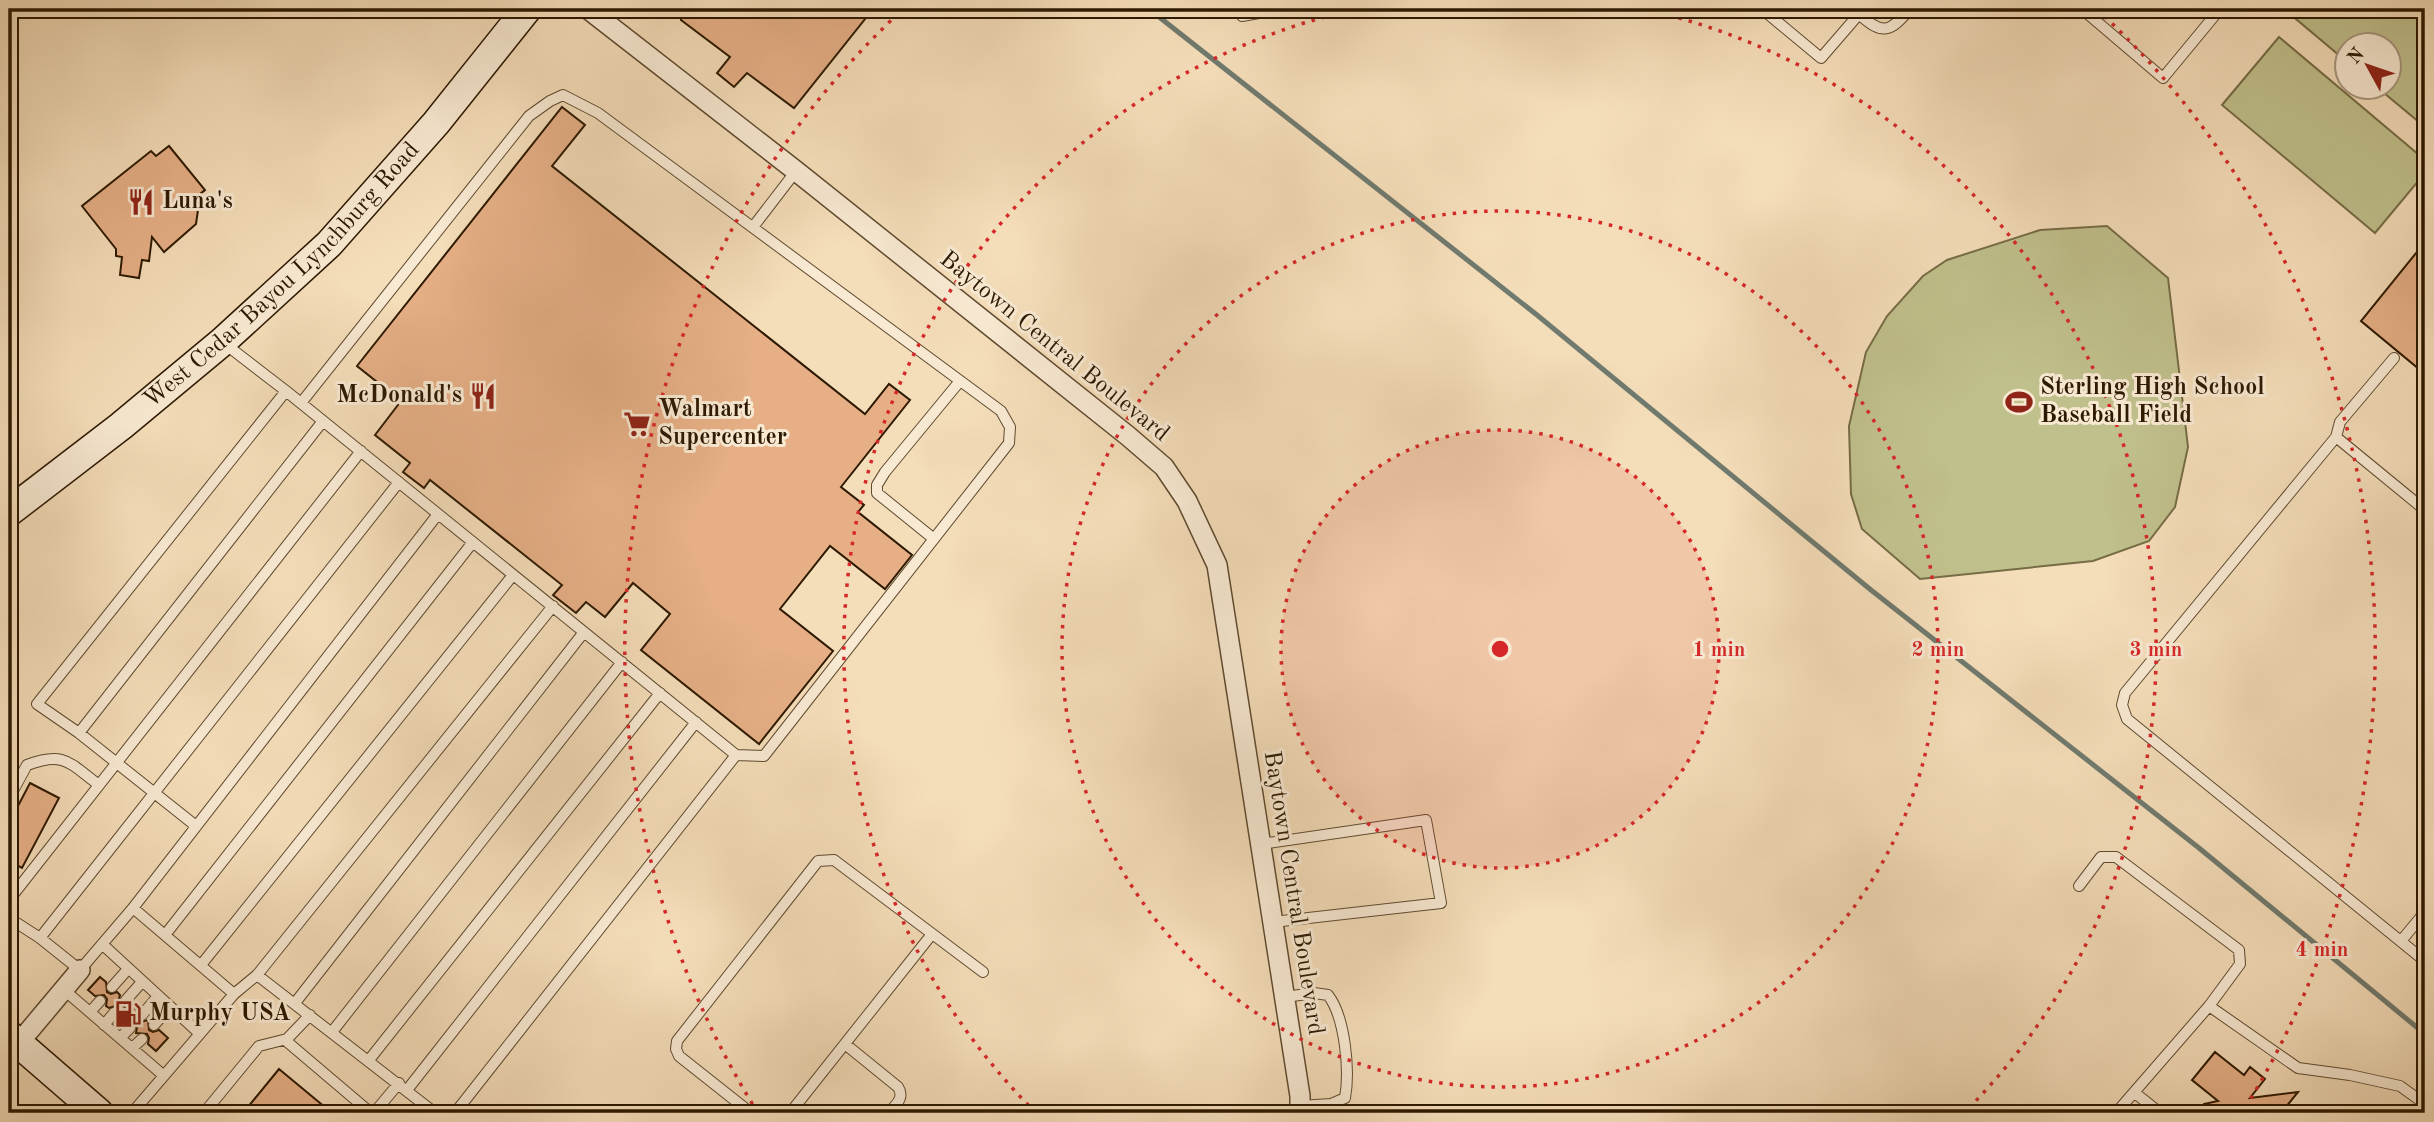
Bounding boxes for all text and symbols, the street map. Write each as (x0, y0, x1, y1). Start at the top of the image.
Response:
north arrow (2332, 32, 2402, 102)
text: N (2345, 45, 2369, 68)
street label: West Cedar Bayou Lynchburg Road (140, 138, 425, 413)
restaurant icon: Luna's (126, 187, 156, 217)
place label: Luna's (162, 190, 233, 214)
street label: Baytown Central Boulevard (935, 247, 1173, 447)
place label: Sterling High School Baseball Field (2040, 376, 2265, 428)
restaurant icon: McDonald's (468, 381, 498, 411)
place label: McDonald's (337, 384, 462, 408)
sports icon: Sterling High School Baseball Field (2004, 387, 2034, 417)
place label: Walmart Supercenter (658, 398, 787, 450)
supermarket icon: Walmart Supercenter (622, 409, 652, 439)
centre of rings (1488, 637, 1512, 661)
text: 1 min (1693, 640, 1745, 661)
text: 2 min (1912, 640, 1964, 661)
text: 3 min (2130, 640, 2182, 661)
street label: Baytown Central Boulevard (1259, 749, 1327, 1037)
text: 4 min (2296, 940, 2348, 961)
fuel station icon: Murphy USA (113, 999, 143, 1029)
place label: Murphy USA (149, 1002, 291, 1026)

